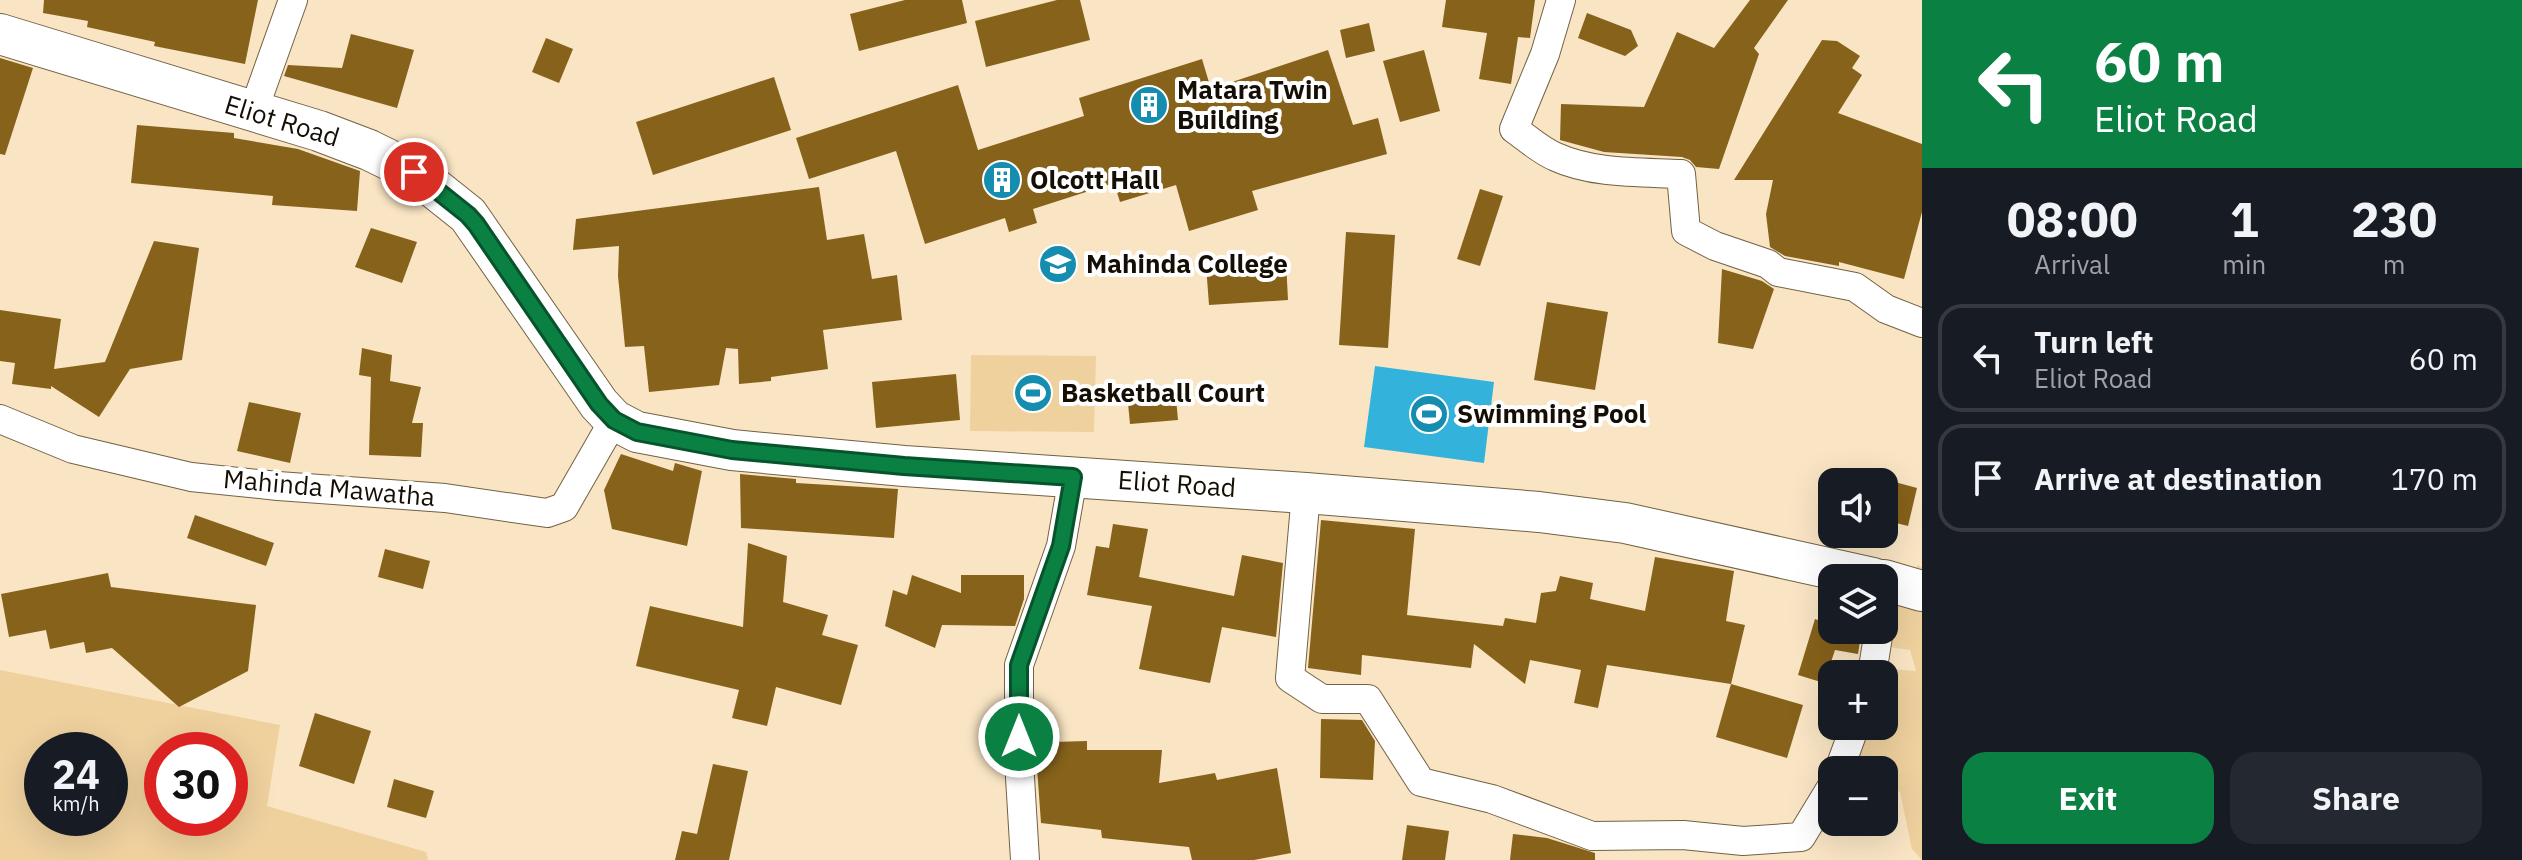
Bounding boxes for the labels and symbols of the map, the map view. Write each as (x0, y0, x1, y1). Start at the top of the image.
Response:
place label: Matara Twin Building (1177, 72, 1328, 136)
building icon: Matara Twin Building (1128, 84, 1170, 126)
street label: Eliot Road (221, 86, 344, 154)
pin (380, 138, 448, 206)
building icon: Olcott Hall (981, 159, 1023, 201)
place label: Olcott Hall (1030, 162, 1159, 196)
school or university icon: Mahinda College (1037, 243, 1079, 285)
place label: Mahinda College (1086, 246, 1288, 280)
sports icon: Basketball Court (1012, 372, 1054, 414)
place label: Basketball Court (1061, 375, 1265, 409)
sports icon: Swimming Pool (1408, 393, 1450, 435)
place label: Swimming Pool (1457, 396, 1646, 430)
street label: Mahinda Mawatha (222, 461, 436, 513)
street label: Eliot Road (1117, 462, 1237, 504)
position arrow (977, 695, 1061, 779)
speed limit sign: 30 (144, 732, 248, 836)

